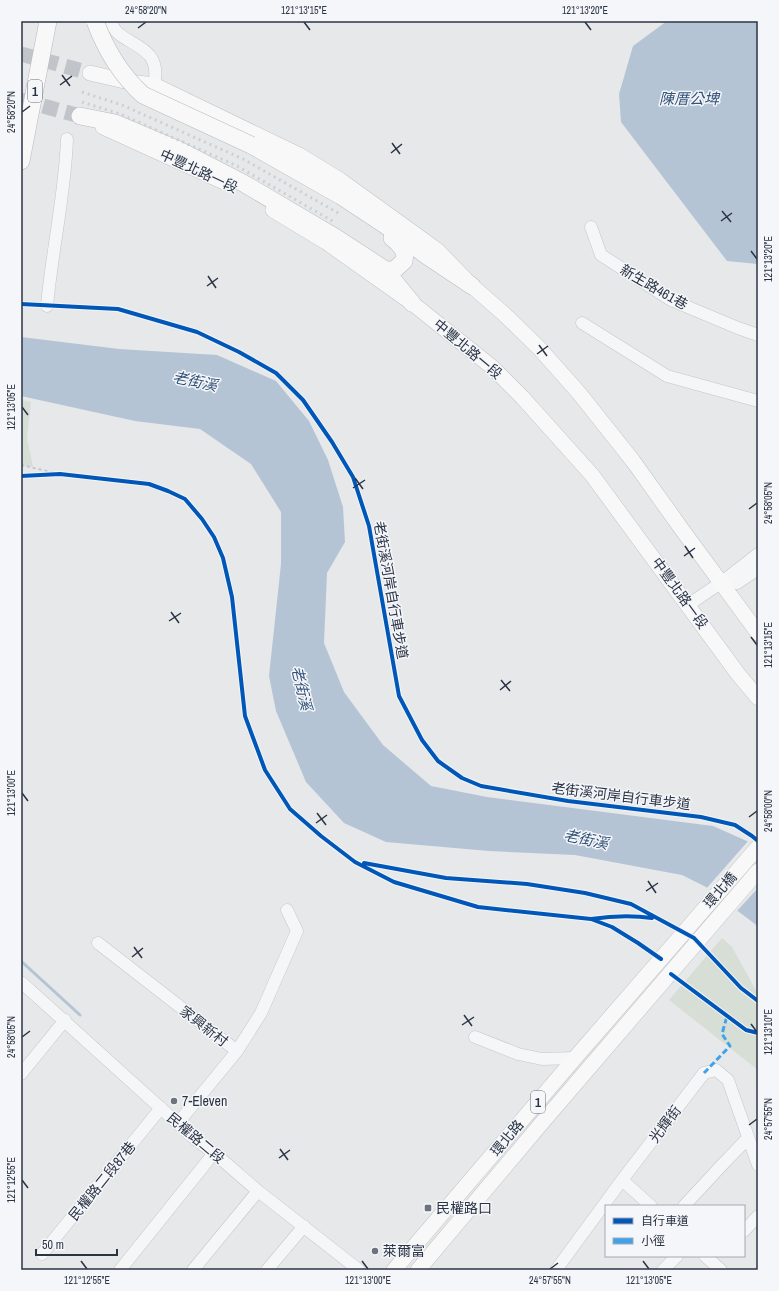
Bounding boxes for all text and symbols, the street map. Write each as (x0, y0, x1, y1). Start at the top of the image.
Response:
text: 24°58'20"N (125, 4, 167, 17)
text: 121°13'15"E (281, 4, 327, 17)
text: 121°13'20"E (562, 4, 608, 17)
road number: 1 (28, 80, 42, 102)
water label: 陳厝公埤 (659, 88, 721, 109)
text: 24°58'20"N (5, 91, 18, 133)
street label: 中豐北路一段 (157, 145, 241, 197)
text: 121°13'20"E (762, 236, 775, 282)
street label: 新生路461巷 (617, 260, 691, 314)
street label: 中豐北路一段 (430, 315, 506, 383)
water label: 老街溪 (171, 366, 221, 396)
text: 121°13'05"E (5, 384, 18, 430)
text: 24°58'05"N (762, 482, 775, 524)
street label: 老街溪河岸自行車步道 (370, 520, 412, 660)
street label: 中豐北路一段 (648, 554, 712, 632)
text: 121°13'15"E (762, 622, 775, 668)
water label: 老街溪 (287, 664, 318, 714)
text: 121°13'00"E (5, 770, 18, 816)
street label: 老街溪河岸自行車步道 (550, 779, 692, 813)
text: 24°58'00"N (762, 790, 775, 832)
water label: 老街溪 (562, 824, 612, 854)
street label: 環北橋 (699, 868, 741, 912)
street label: 家興新村 (176, 1002, 232, 1050)
text: 121°13'10"E (762, 1009, 775, 1055)
text: 24°58'05"N (5, 1016, 18, 1058)
road number: 1 (531, 1091, 545, 1113)
place label: 7-Eleven (182, 1092, 227, 1110)
marker: 7-Eleven (169, 1096, 179, 1106)
text: 24°57'55"N (762, 1098, 775, 1140)
street label: 光輝街 (645, 1102, 685, 1146)
street label: 民權路二段 (163, 1109, 229, 1167)
street label: 環北路 (487, 1116, 527, 1160)
street label: 民權路二段87巷 (65, 1138, 139, 1224)
text: 121°12'55"E (5, 1157, 18, 1203)
place label: 民權路口 (436, 1199, 492, 1217)
marker: 民權路口 (423, 1203, 433, 1213)
legend (605, 1205, 745, 1257)
text: 自行車道 (641, 1213, 689, 1229)
scale bar (36, 1231, 117, 1257)
text: 小徑 (641, 1233, 665, 1249)
text: 50 m (42, 1237, 64, 1253)
place label: 萊爾富 (383, 1242, 425, 1260)
marker: 萊爾富 (370, 1246, 380, 1256)
text: 121°12'55"E (64, 1274, 110, 1287)
text: 121°13'00"E (345, 1274, 391, 1287)
text: 24°57'55"N (529, 1274, 571, 1287)
text: 121°13'05"E (626, 1274, 672, 1287)

